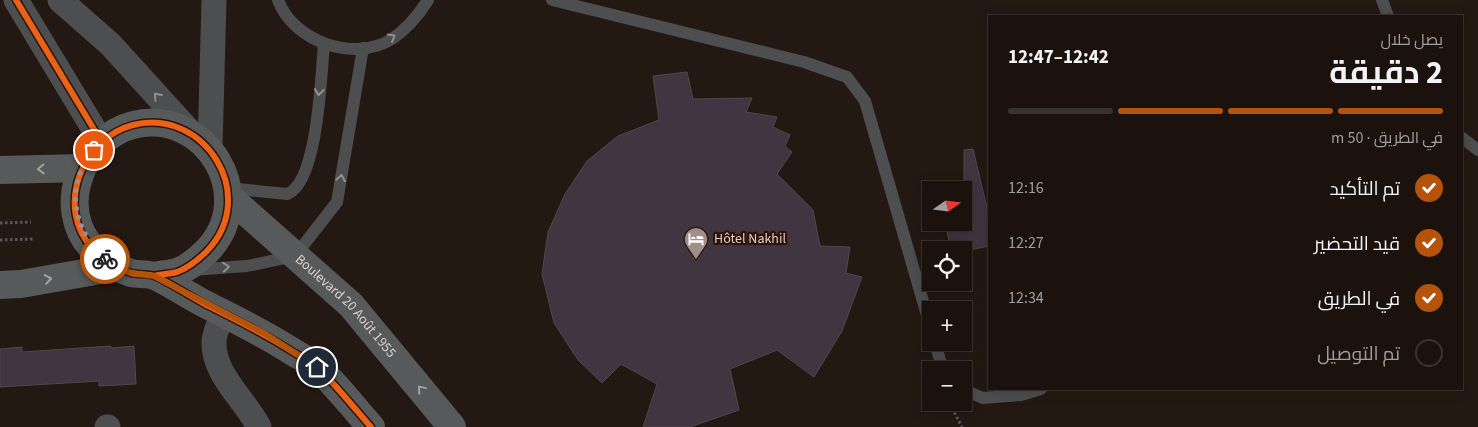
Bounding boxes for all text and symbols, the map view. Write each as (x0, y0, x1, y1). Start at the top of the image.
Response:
text: يصل خلال (1380, 29, 1443, 51)
one-way arrow (386, 34, 395, 44)
text: 12:42–12:47 (1008, 44, 1109, 71)
text: 2 دقيقة (1329, 50, 1443, 96)
one-way arrow (314, 89, 325, 97)
one-way arrow (154, 93, 163, 102)
text: في الطريق · 50 m (1331, 127, 1443, 149)
pin (73, 129, 115, 171)
icon: bag (80, 136, 108, 164)
one-way arrow (37, 164, 44, 174)
one-way arrow (335, 174, 346, 182)
icon: check (1415, 174, 1443, 202)
text: تم التأكيد (1329, 176, 1400, 203)
text: 12:16 (1008, 177, 1044, 199)
north arrow (922, 181, 972, 231)
map controls (922, 181, 972, 411)
hotel icon: Hôtel Nakhil (683, 226, 709, 260)
place label: Hôtel Nakhil (714, 229, 786, 249)
icon: check (1415, 229, 1443, 257)
text: قيد التحضير (1314, 231, 1400, 258)
text: 12:27 (1008, 232, 1044, 254)
courier (80, 234, 130, 284)
button: locate (922, 241, 972, 291)
icon: bike (91, 245, 119, 273)
street label: Boulevard 20 Août 1955 (291, 250, 401, 362)
one-way arrow (222, 262, 230, 273)
one-way arrow (44, 275, 53, 285)
icon: check (1415, 284, 1443, 312)
text: في الطريق (1318, 286, 1400, 313)
text: 12:34 (1008, 287, 1044, 309)
button: + (922, 301, 972, 351)
text: تم التوصيل (1317, 341, 1400, 368)
pin (296, 346, 338, 388)
icon: home (303, 353, 331, 381)
button: − (922, 361, 972, 411)
one-way arrow (417, 386, 426, 395)

